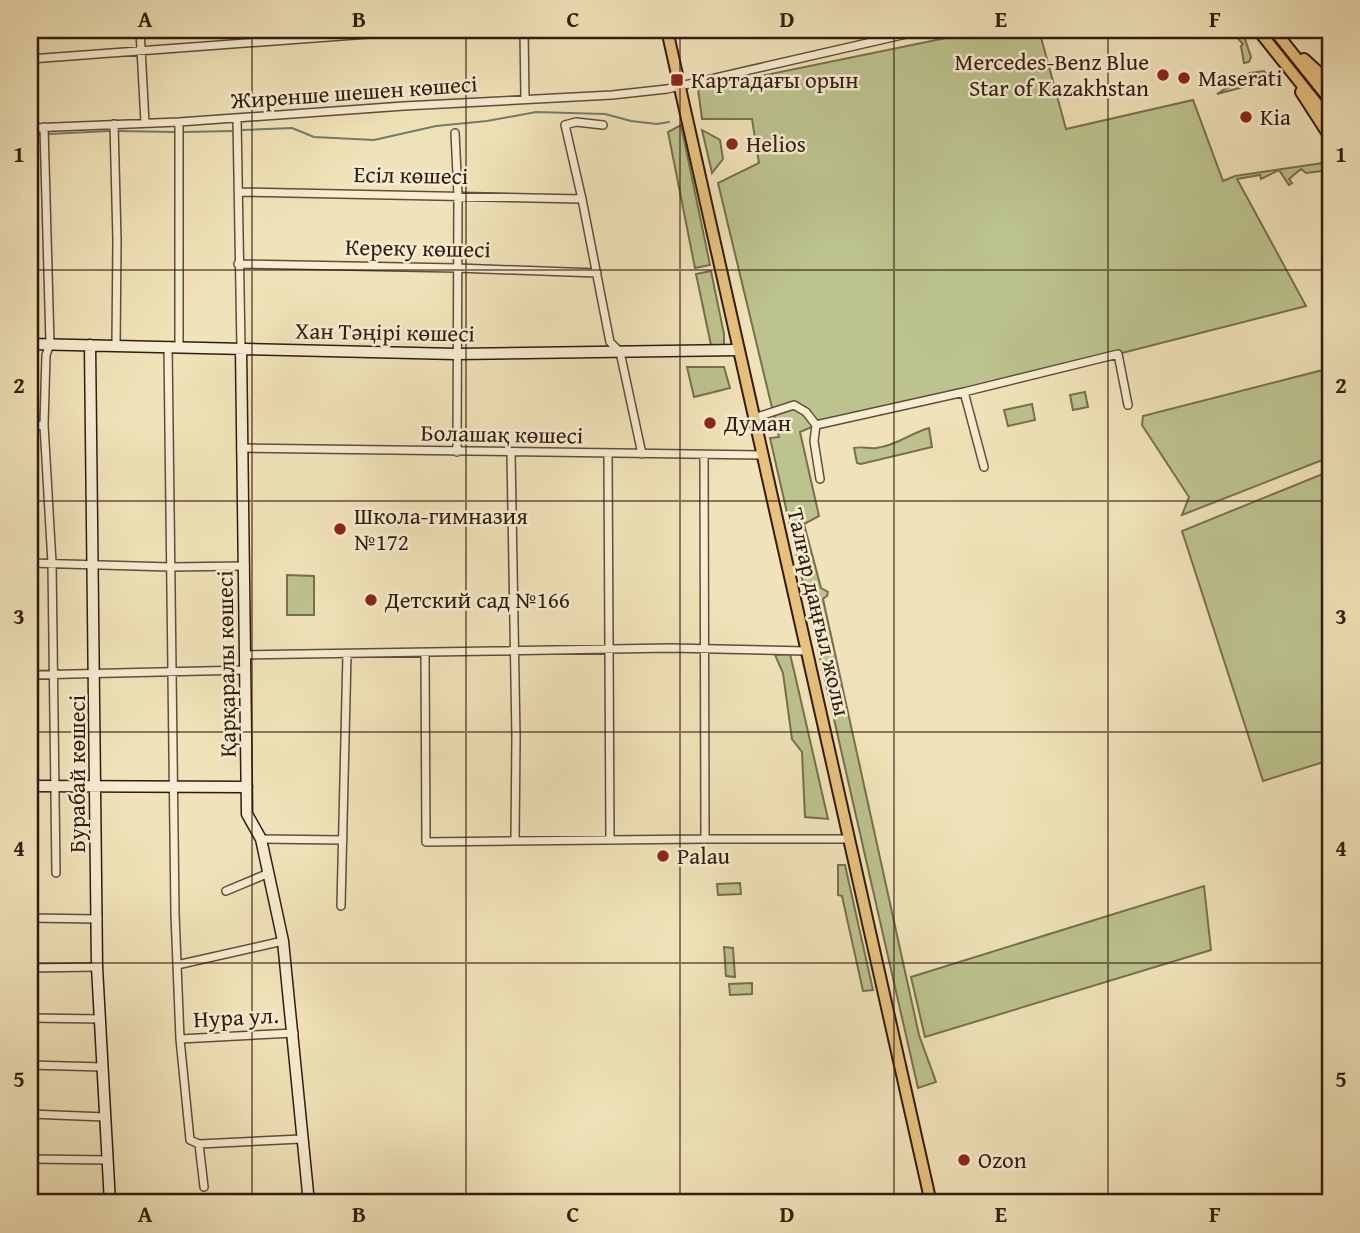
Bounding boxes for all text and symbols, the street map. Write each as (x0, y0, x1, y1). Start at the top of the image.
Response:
text: A (138, 2, 153, 35)
text: B (352, 2, 366, 35)
text: C (566, 2, 580, 35)
text: D (780, 2, 795, 35)
text: E (995, 2, 1007, 35)
text: F (1209, 2, 1221, 35)
place label: Mercedes-Benz Blue Star of Kazakhstan (955, 45, 1149, 104)
place label: Maserati (1198, 61, 1282, 94)
place label: Картадағы орын (691, 63, 858, 96)
street label: Жиренше шешен көшесі (228, 66, 478, 117)
marker: Mercedes-Benz Blue Star of Kazakhstan (1155, 67, 1171, 83)
marker: Maserati (1176, 70, 1192, 86)
marker: Картадағы орын (669, 72, 685, 88)
place label: Kia (1260, 100, 1291, 133)
marker: Kia (1238, 109, 1254, 125)
place label: Helios (746, 127, 806, 160)
marker: Helios (724, 136, 740, 152)
text: 1 (13, 137, 25, 170)
text: 1 (1335, 137, 1347, 170)
street label: Есіл көшесі (353, 157, 469, 192)
street label: Кереку көшесі (345, 230, 491, 265)
street label: Хан Тәңірі көшесі (295, 313, 475, 350)
text: 2 (13, 368, 25, 401)
text: 2 (1335, 368, 1347, 401)
place label: Думан (723, 406, 791, 439)
marker: Думан (702, 415, 718, 431)
street label: Болашақ көшесі (420, 416, 584, 451)
place label: Школа-гимназия №172 (354, 499, 528, 558)
street label: Талғар даңғыл жолы (779, 505, 859, 719)
marker: Школа-гимназия №172 (332, 521, 348, 537)
street label: Қарқаралы көшесі (207, 570, 244, 758)
place label: Детский сад №166 (384, 583, 570, 616)
marker: Детский сад №166 (363, 592, 379, 608)
text: 3 (13, 599, 25, 632)
text: 3 (1335, 599, 1347, 632)
street label: Бурабай көшесі (60, 695, 93, 853)
text: 4 (13, 831, 25, 864)
text: 4 (1335, 831, 1347, 864)
place label: Palau (677, 839, 731, 872)
marker: Palau (655, 848, 671, 864)
street label: Нура ул. (192, 998, 279, 1035)
text: 5 (13, 1062, 25, 1095)
text: 5 (1335, 1062, 1347, 1095)
place label: Ozon (978, 1143, 1027, 1176)
marker: Ozon (956, 1152, 972, 1168)
text: A (138, 1197, 153, 1230)
text: B (352, 1197, 366, 1230)
text: C (566, 1197, 580, 1230)
text: D (780, 1197, 795, 1230)
text: E (995, 1197, 1007, 1230)
text: F (1209, 1197, 1221, 1230)

